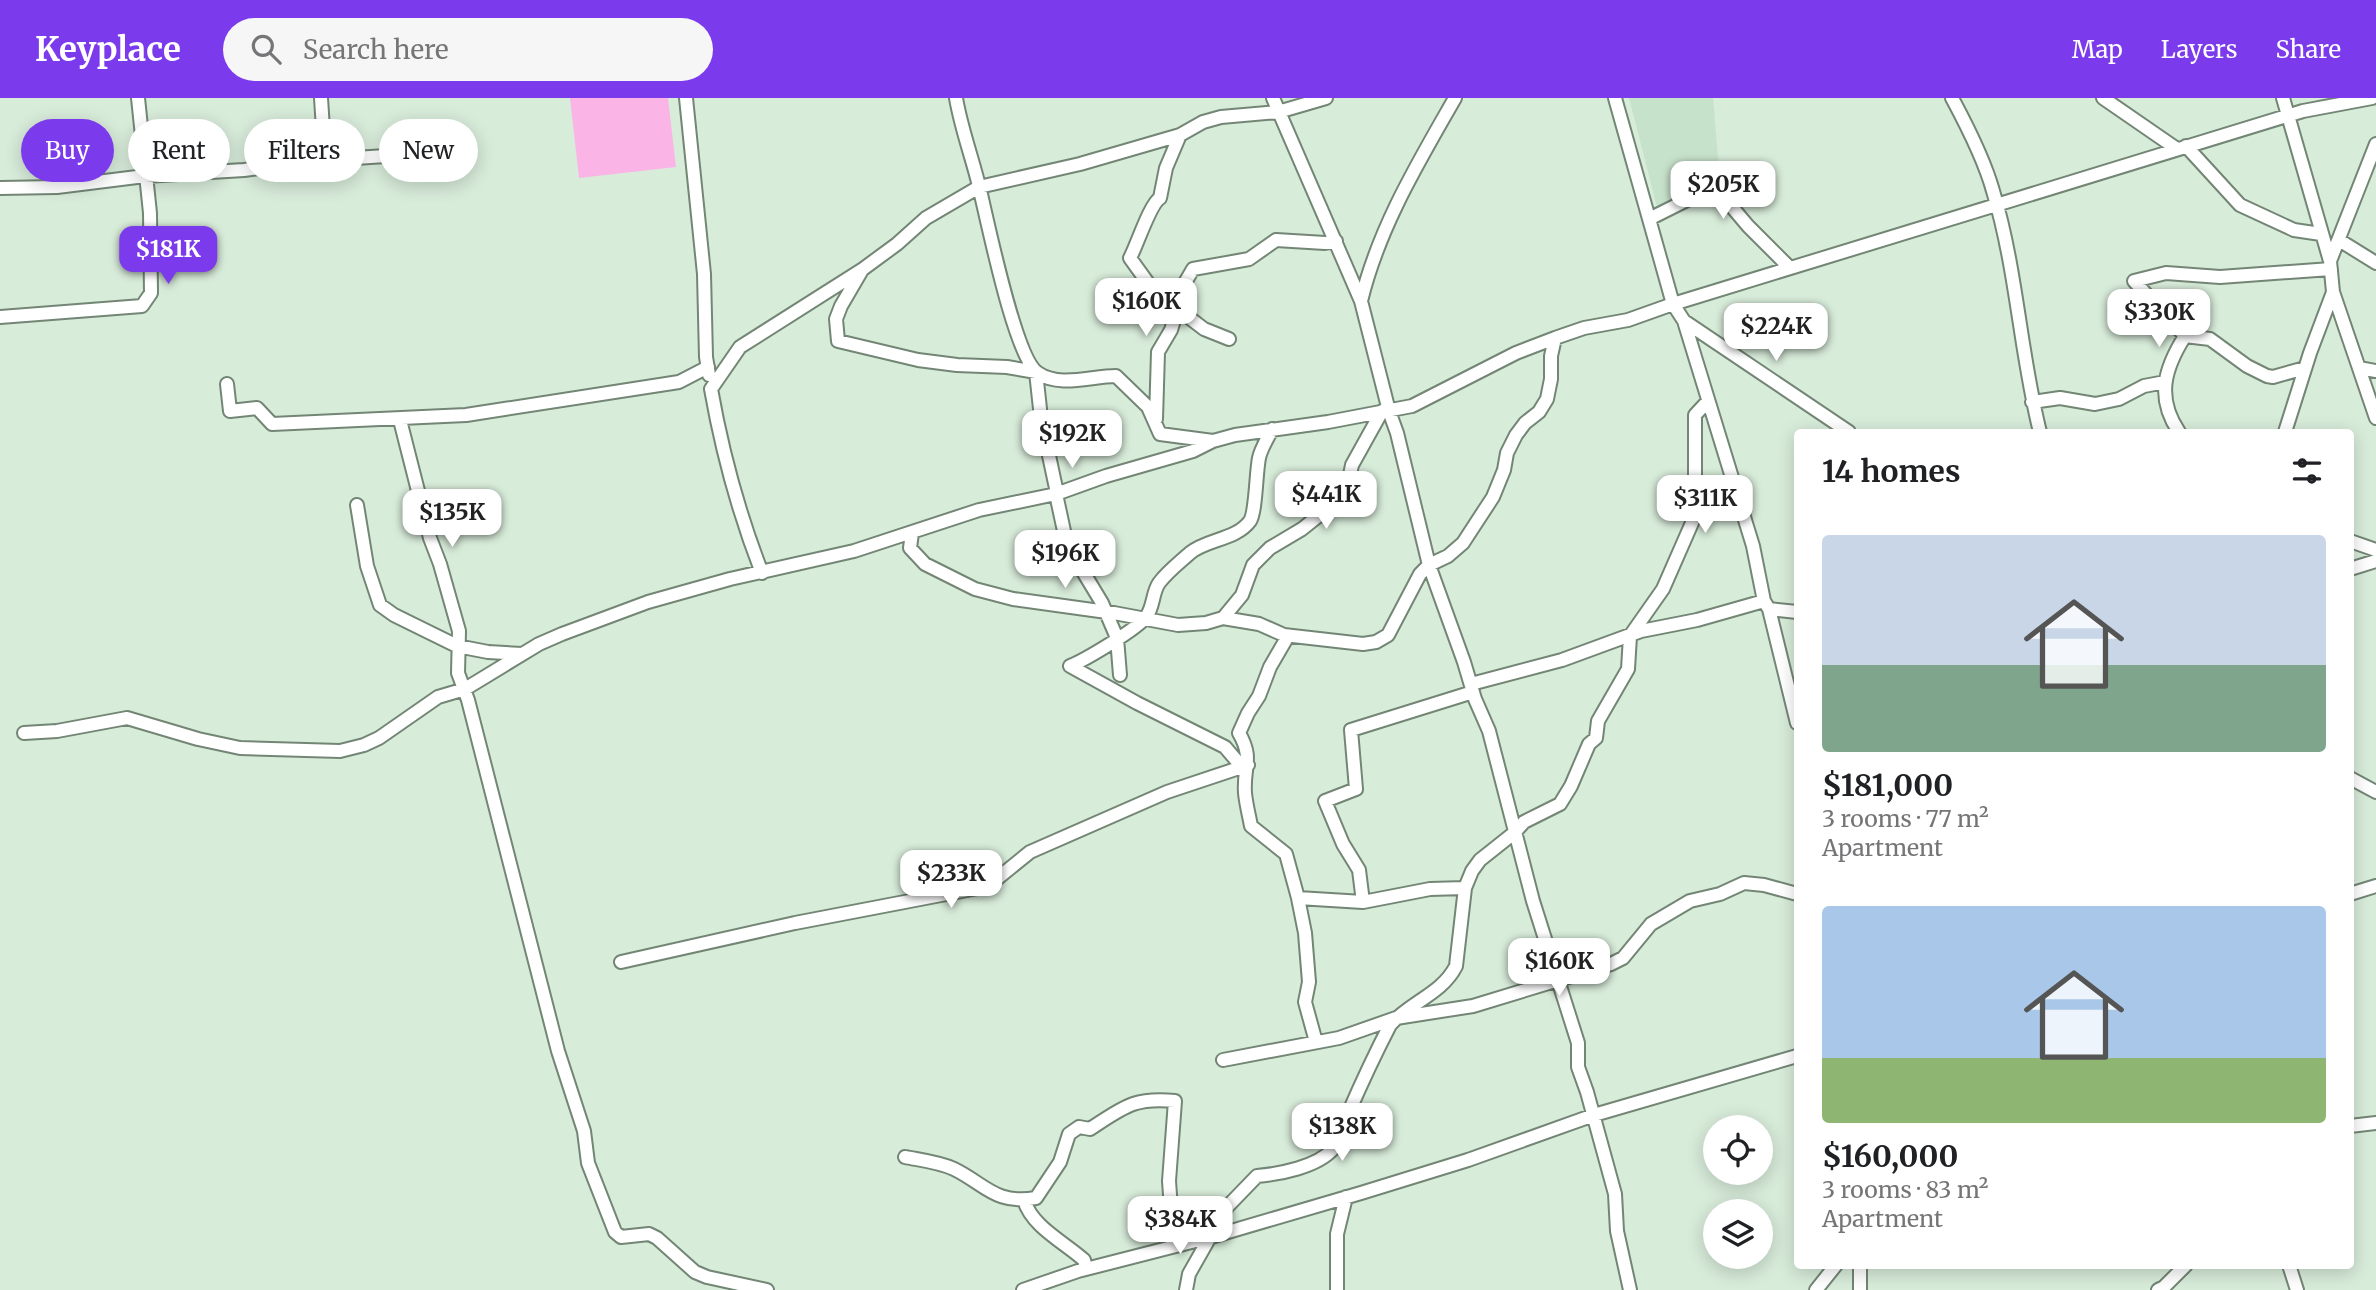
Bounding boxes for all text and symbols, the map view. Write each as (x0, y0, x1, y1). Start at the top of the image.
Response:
search box (223, 18, 713, 81)
text: Keyplace (35, 29, 181, 70)
icon: search (247, 30, 285, 68)
text: Search here (303, 33, 449, 66)
text: Map (2072, 34, 2123, 65)
text: Layers (2161, 34, 2237, 65)
text: Share (2275, 34, 2341, 65)
chip: Buy (21, 119, 114, 182)
chip: Rent (128, 119, 230, 182)
chip: Filters (244, 119, 365, 182)
chip: New (379, 119, 478, 182)
pin: $205K (1674, 162, 1772, 221)
text: $205K (1687, 169, 1759, 198)
pin: $181K (119, 226, 217, 286)
text: $181K (135, 234, 201, 263)
pin: $160K (1097, 278, 1195, 338)
text: $160K (1111, 286, 1181, 315)
pin: $330K (2110, 289, 2208, 349)
text: $330K (2123, 297, 2195, 326)
pin: $224K (1727, 303, 1825, 363)
text: $224K (1740, 311, 1812, 340)
pin: $192K (1023, 410, 1121, 470)
text: $192K (1038, 418, 1106, 447)
text: 14 homes (1822, 452, 1960, 490)
icon: filters (2288, 452, 2326, 490)
pin: $441K (1277, 472, 1375, 531)
pin: $311K (1656, 476, 1754, 535)
text: $441K (1291, 479, 1361, 508)
text: $311K (1673, 483, 1737, 512)
pin: $135K (403, 490, 501, 549)
text: $135K (419, 497, 485, 526)
pin: $196K (1016, 531, 1114, 590)
text: $196K (1031, 538, 1099, 567)
icon: home (2011, 581, 2137, 707)
text: $181,000 (1822, 766, 1953, 804)
text: 3 rooms · 77 m² (1822, 804, 1989, 833)
text: Apartment (1822, 833, 1943, 862)
pin: $233K (902, 850, 1000, 910)
text: $233K (916, 858, 986, 887)
pin: $160K (1510, 939, 1608, 998)
text: $160K (1524, 946, 1594, 975)
icon: home (2011, 952, 2137, 1078)
pin: $138K (1293, 1104, 1391, 1163)
text: $138K (1308, 1111, 1376, 1140)
map controls (1703, 1115, 1773, 1269)
button: locate (1703, 1115, 1773, 1185)
text: $160,000 (1822, 1137, 1958, 1175)
text: 3 rooms · 83 m² (1822, 1175, 1988, 1204)
pin: $384K (1131, 1196, 1229, 1256)
button: layers (1703, 1199, 1773, 1269)
text: $384K (1144, 1204, 1216, 1233)
text: Apartment (1822, 1204, 1943, 1233)

